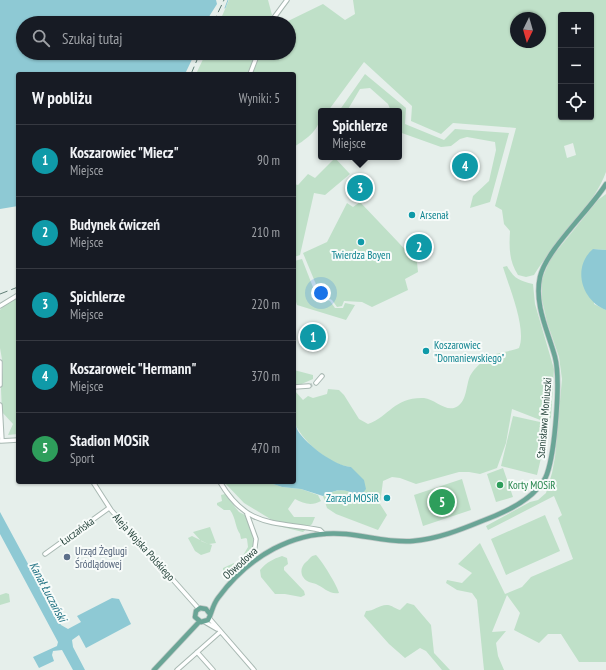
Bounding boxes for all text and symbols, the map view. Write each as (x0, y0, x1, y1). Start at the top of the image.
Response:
north arrow (510, 12, 546, 48)
map controls (558, 12, 594, 120)
button: + (558, 12, 594, 48)
search box (16, 16, 296, 60)
icon: search (30, 27, 52, 49)
text: Szukaj tutaj (62, 29, 123, 48)
button: − (558, 48, 594, 84)
button: locate (558, 84, 594, 120)
text: W pobliżu (32, 87, 92, 109)
text: Wyniki: 5 (239, 90, 280, 107)
popup (318, 108, 402, 160)
text: Spichlerze (332, 116, 388, 135)
text: Miejsce (332, 135, 366, 152)
text: Koszarowiec "Miecz" (70, 143, 179, 162)
pin: 4 (452, 151, 478, 181)
text: 1 (42, 152, 48, 169)
text: 90 m (257, 152, 280, 169)
text: Miejsce (70, 162, 103, 179)
pin: 3 (347, 173, 373, 203)
place label: Arsenał (420, 208, 449, 222)
marker: Arsenał (407, 210, 417, 220)
text: Budynek ćwiczeń (70, 215, 160, 234)
text: 2 (42, 224, 48, 241)
text: 210 m (251, 224, 280, 241)
pin: 2 (406, 232, 432, 262)
text: Miejsce (70, 234, 103, 251)
marker: Twierdza Boyen (356, 237, 366, 247)
place label: Twierdza Boyen (331, 248, 391, 262)
your location (311, 283, 331, 303)
text: Spichlerze (70, 287, 125, 306)
text: 3 (42, 296, 48, 313)
text: 220 m (251, 296, 280, 313)
text: Miejsce (70, 306, 103, 323)
pin: 1 (300, 322, 326, 352)
place label: Koszarowiec "Domaniewskiego" (434, 338, 504, 365)
marker: Koszarowiec "Domaniewskiego" (421, 346, 431, 356)
text: Koszaroweic "Hermann" (70, 359, 197, 378)
text: 4 (42, 368, 48, 385)
text: 370 m (251, 368, 280, 385)
street label: Stanisława Moniuszki (533, 377, 555, 459)
text: Miejsce (70, 378, 103, 395)
text: Stadion MOSiR (70, 431, 149, 450)
text: 5 (42, 440, 48, 457)
text: 470 m (251, 440, 280, 457)
text: Sport (70, 450, 94, 467)
place label: Korty MOSiR (508, 478, 556, 492)
marker: Korty MOSiR (495, 480, 505, 490)
pin: 5 (429, 487, 455, 517)
place label: Zarząd MOSiR (326, 491, 379, 505)
marker: Zarząd MOSiR (382, 493, 392, 503)
street label: Aleja Wojska Polskiego (110, 510, 178, 584)
street label: Łuczańska (57, 514, 97, 548)
place label: Urząd Żeglugi Śródlądowej (75, 544, 127, 571)
street label: Obwodowa (220, 544, 260, 582)
marker: Urząd Żeglugi Śródlądowej (62, 552, 72, 562)
water label: Kanał Łuczański (26, 559, 71, 626)

